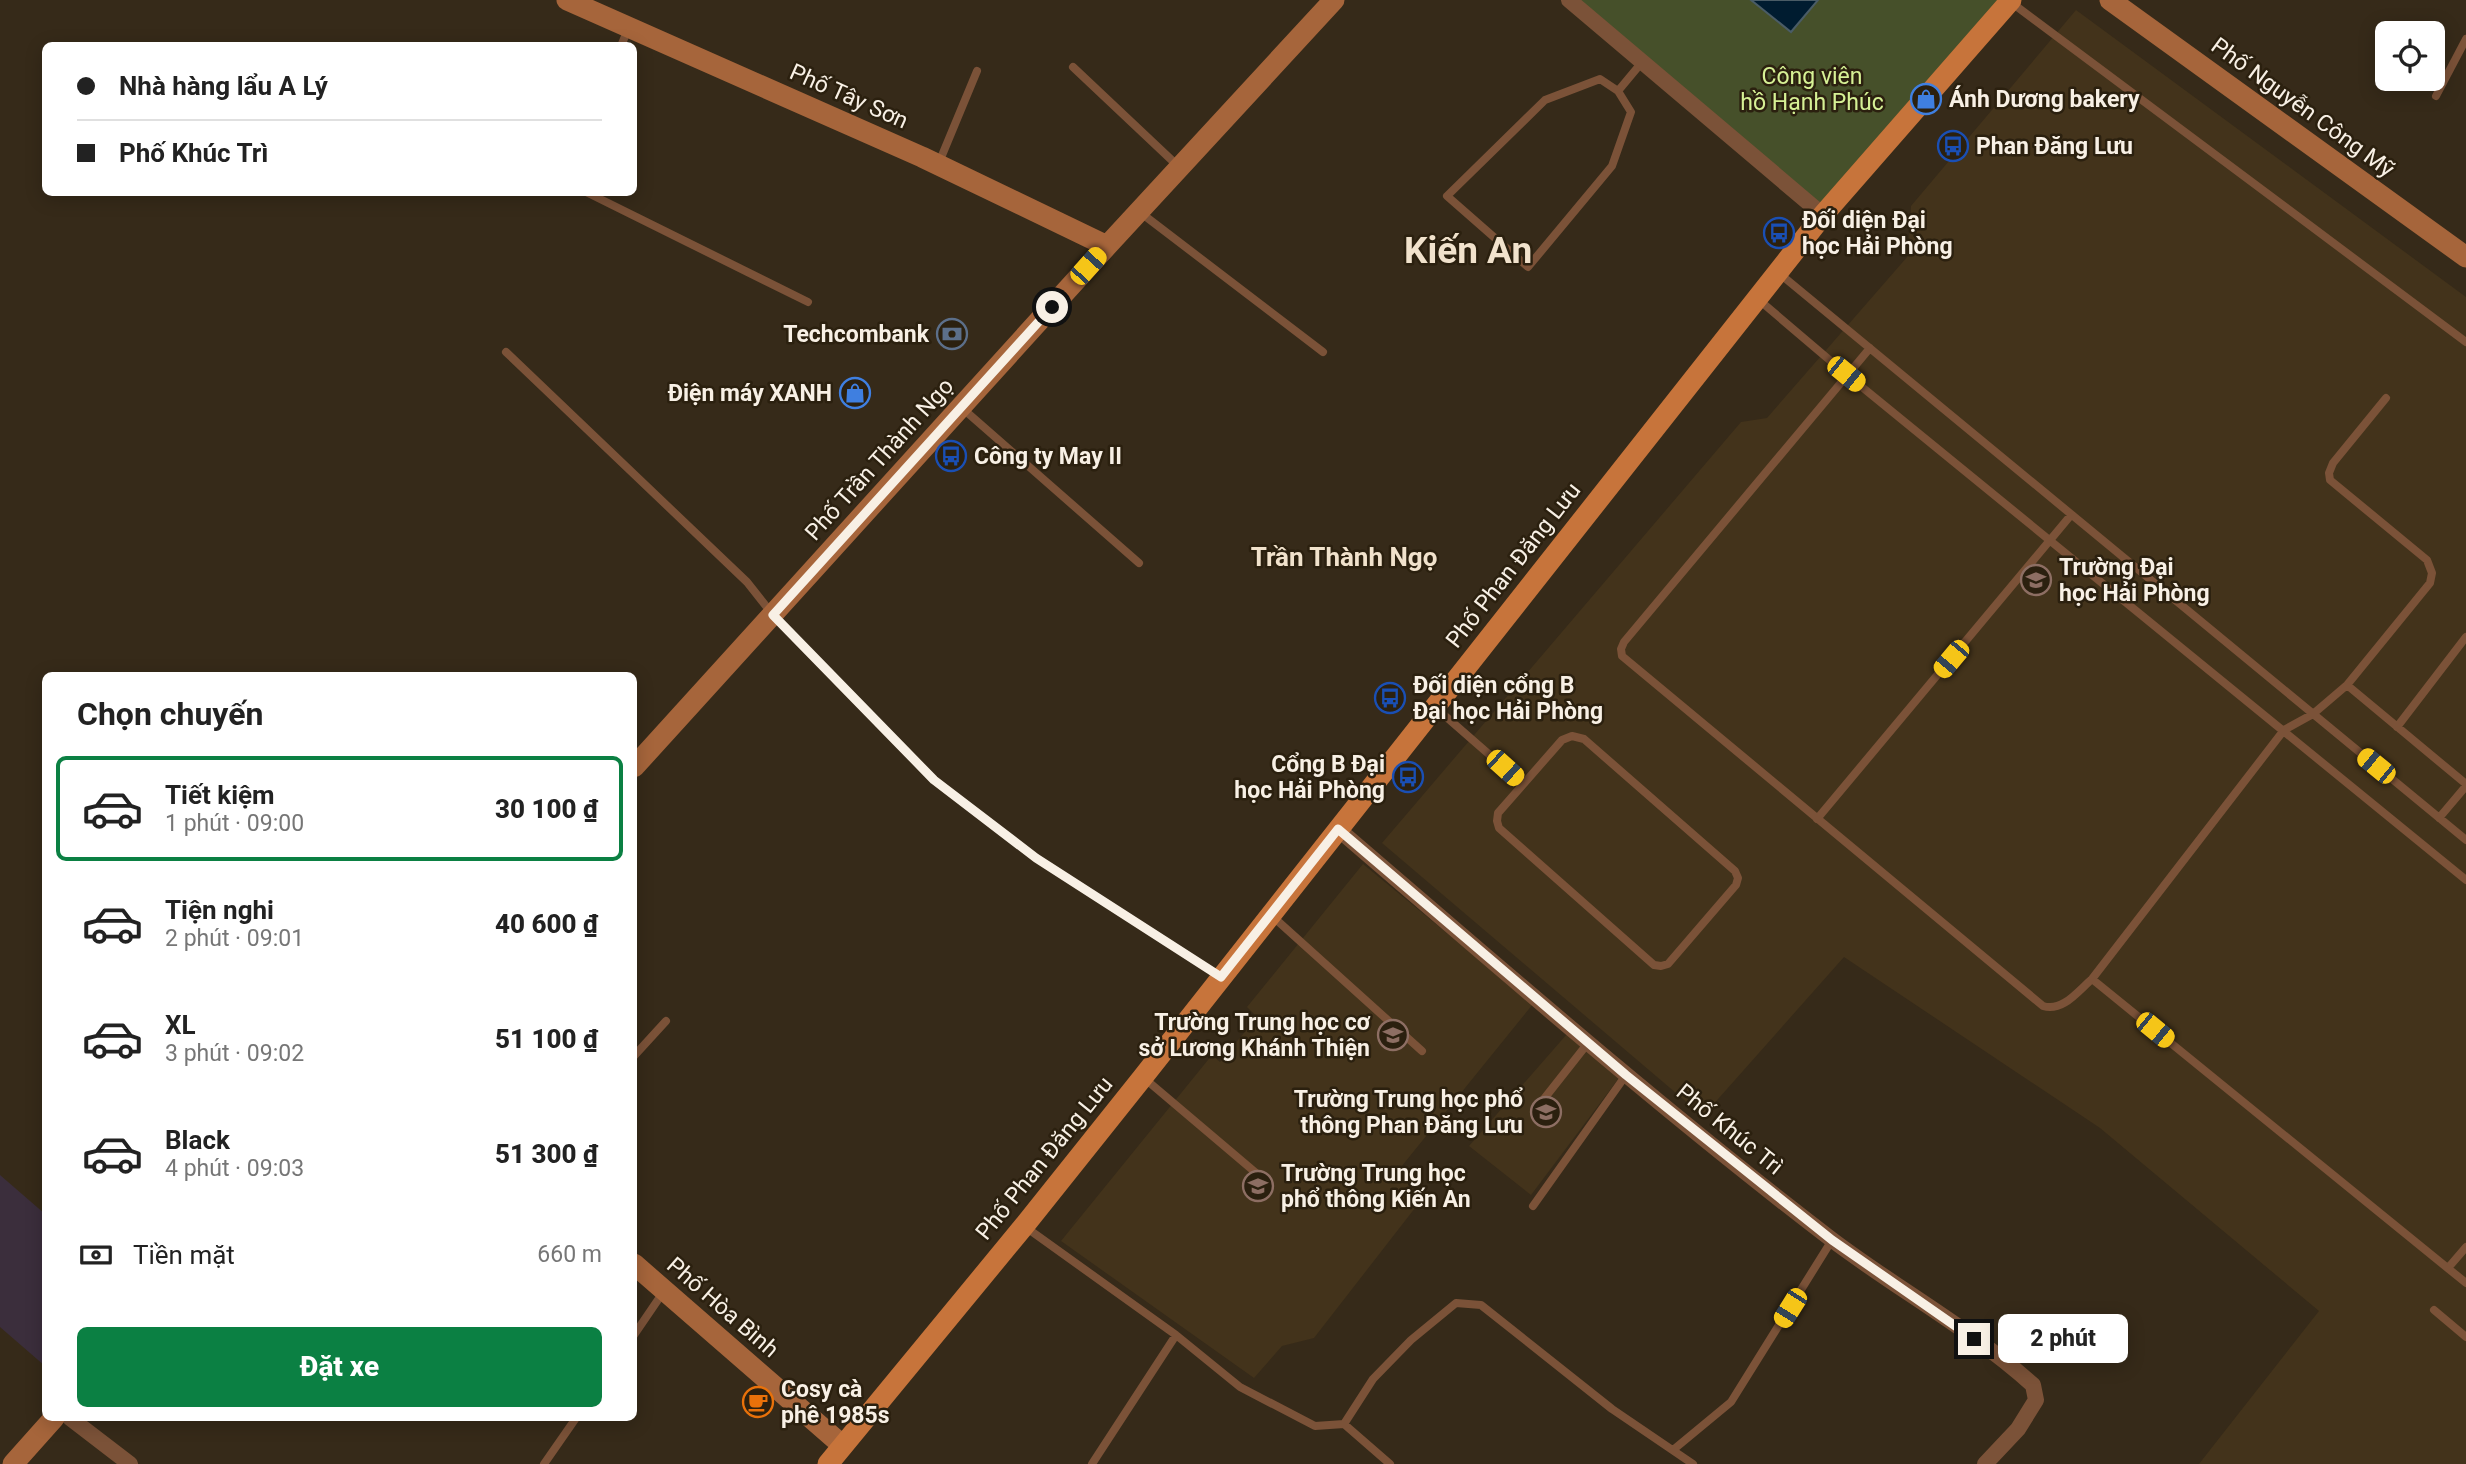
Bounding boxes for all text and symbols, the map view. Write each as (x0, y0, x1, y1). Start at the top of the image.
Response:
map controls (2375, 21, 2445, 91)
button: locate (2375, 21, 2445, 91)
street label: Phố Nguyễn Công Mỹ (2206, 32, 2400, 183)
street label: Phố Tây Sơn (786, 58, 912, 135)
park label: Công viên hồ Hạnh Phúc (1740, 63, 1884, 116)
text: Nhà hàng lẩu A Lý (119, 71, 328, 101)
shop icon: Ánh Dương bakery (1909, 82, 1943, 116)
place label: Ánh Dương bakery (1949, 85, 2140, 113)
bus stop icon: Phan Đăng Lưu (1936, 129, 1970, 163)
place label: Phan Đăng Lưu (1976, 133, 2133, 160)
text: Phố Khúc Trì (119, 138, 268, 168)
place label: Đối diện Đại học Hải Phòng (1802, 207, 1953, 260)
bus stop icon: Đối diện Đại học Hải Phòng (1762, 216, 1796, 250)
district label: Kiến An (1404, 229, 1532, 272)
car (1067, 243, 1110, 289)
route start (1036, 291, 1068, 323)
bank icon: Techcombank (935, 317, 969, 351)
place label: Techcombank (783, 321, 930, 348)
car (1824, 353, 1869, 395)
street label: Phố Trần Thành Ngọ (800, 373, 959, 546)
shop icon: Điện máy XANH (838, 376, 872, 410)
place label: Điện máy XANH (668, 380, 832, 407)
bus stop icon: Công ty May II (934, 439, 968, 473)
place label: Công ty May II (974, 443, 1122, 470)
street label: Phố Phan Đăng Lưu (1441, 477, 1586, 653)
district label: Trần Thành Ngọ (1251, 542, 1437, 572)
place label: Trường Đại học Hải Phòng (2059, 554, 2210, 607)
school or university icon: Trường Đại học Hải Phòng (2019, 563, 2053, 597)
car (1930, 636, 1973, 682)
place label: Đối diện cổng B Đại học Hải Phòng (1413, 672, 1603, 725)
bus stop icon: Đối diện cổng B Đại học Hải Phòng (1373, 681, 1407, 715)
text: Chọn chuyến (77, 695, 263, 733)
car (2354, 745, 2399, 787)
car (1483, 746, 1528, 790)
place label: Cổng B Đại học Hải Phòng (1234, 751, 1385, 804)
bus stop icon: Cổng B Đại học Hải Phòng (1391, 760, 1425, 794)
icon: car (81, 777, 144, 840)
text: Tiết kiệm (165, 780, 275, 810)
text: 30 100 ₫ (495, 794, 598, 824)
text: 1 phút · 09:00 (165, 810, 304, 837)
icon: car (81, 892, 144, 955)
text: Tiện nghi (165, 895, 274, 925)
text: 40 600 ₫ (495, 909, 598, 939)
text: 2 phút · 09:01 (165, 925, 304, 952)
icon: car (81, 1007, 144, 1070)
place label: Trường Trung học cơ sở Lương Khánh Thiện (1139, 1009, 1371, 1062)
car (2133, 1009, 2178, 1051)
text: XL (165, 1010, 196, 1040)
school or university icon: Trường Trung học cơ sở Lương Khánh Thiện (1376, 1018, 1410, 1052)
text: 51 100 ₫ (495, 1024, 598, 1054)
text: 3 phút · 09:02 (165, 1040, 304, 1067)
street label: Phố Phan Đăng Lưu (970, 1071, 1118, 1245)
street label: Phố Khúc Trì (1671, 1078, 1788, 1181)
place label: Trường Trung học phổ thông Phan Đăng Lưu (1294, 1086, 1523, 1139)
school or university icon: Trường Trung học phổ thông Phan Đăng Lưu (1529, 1095, 1563, 1129)
icon: car (81, 1122, 144, 1185)
text: Black (165, 1125, 230, 1155)
text: 51 300 ₫ (495, 1139, 598, 1169)
text: 4 phút · 09:03 (165, 1155, 304, 1182)
place label: Trường Trung học phổ thông Kiến An (1281, 1160, 1471, 1213)
school or university icon: Trường Trung học phổ thông Kiến An (1241, 1169, 1275, 1203)
icon: cash (77, 1236, 115, 1274)
text: Tiền mặt (133, 1240, 235, 1270)
text: 660 m (537, 1241, 602, 1268)
street label: Phố Hòa Bình (661, 1252, 784, 1363)
car (1770, 1285, 1811, 1331)
callout: 2 phút (1998, 1314, 2128, 1364)
route end (1958, 1323, 1990, 1355)
text: 2 phút (2030, 1325, 2096, 1352)
button: Đặt xe (77, 1327, 602, 1407)
place label: Cosy cà phê 1985s (781, 1376, 890, 1429)
cafe icon: Cosy cà phê 1985s (741, 1385, 775, 1419)

